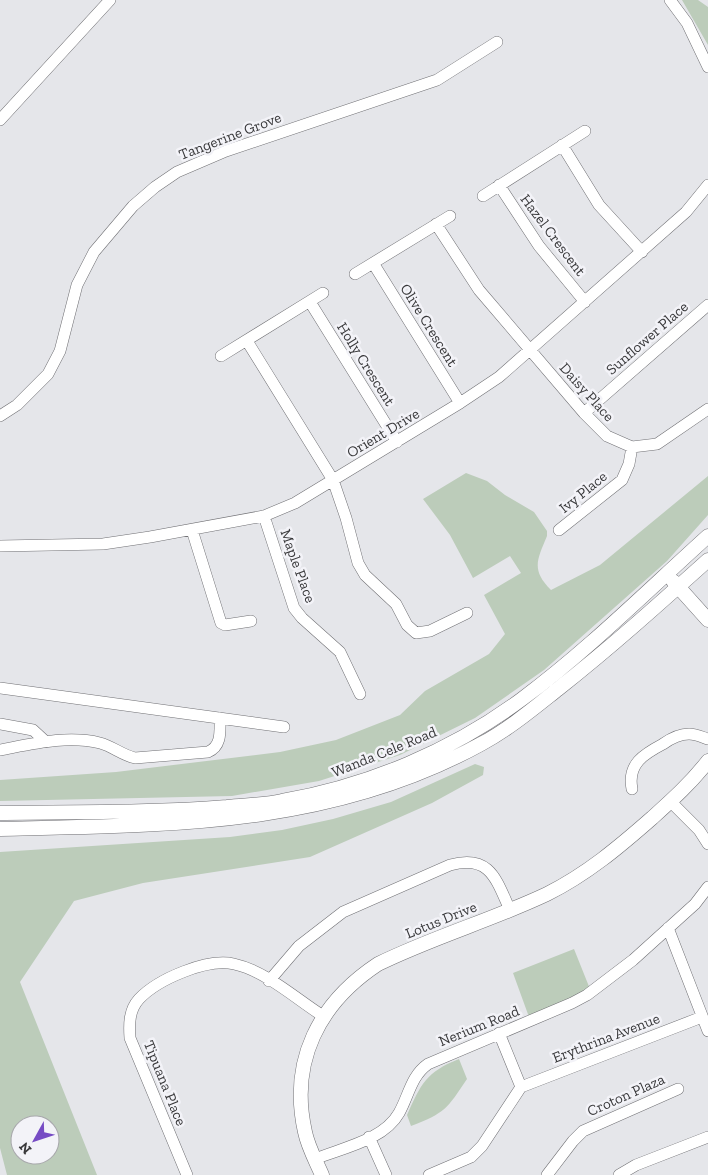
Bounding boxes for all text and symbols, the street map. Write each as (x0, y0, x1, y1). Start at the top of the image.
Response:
street label: Tangerine Grove (176, 108, 284, 164)
street label: Hazel Crescent (516, 191, 590, 280)
street label: Olive Crescent (396, 280, 462, 370)
street label: Sunflower Place (602, 297, 692, 379)
street label: Holly Crescent (333, 319, 399, 409)
street label: Daisy Place (556, 359, 618, 425)
street label: Orient Drive (343, 404, 423, 462)
street label: Ivy Place (555, 467, 611, 517)
street label: Maple Place (276, 527, 320, 605)
street label: Wanda Cele Road (329, 722, 440, 781)
street label: Lotus Drive (403, 898, 479, 942)
street label: Nerium Road (436, 1001, 523, 1050)
street label: Erythrina Avenue (550, 1009, 662, 1067)
street label: Tipuana Place (140, 1038, 190, 1128)
street label: Croton Plaza (584, 1070, 668, 1120)
north arrow (10, 1115, 60, 1165)
text: N (15, 1138, 35, 1158)

